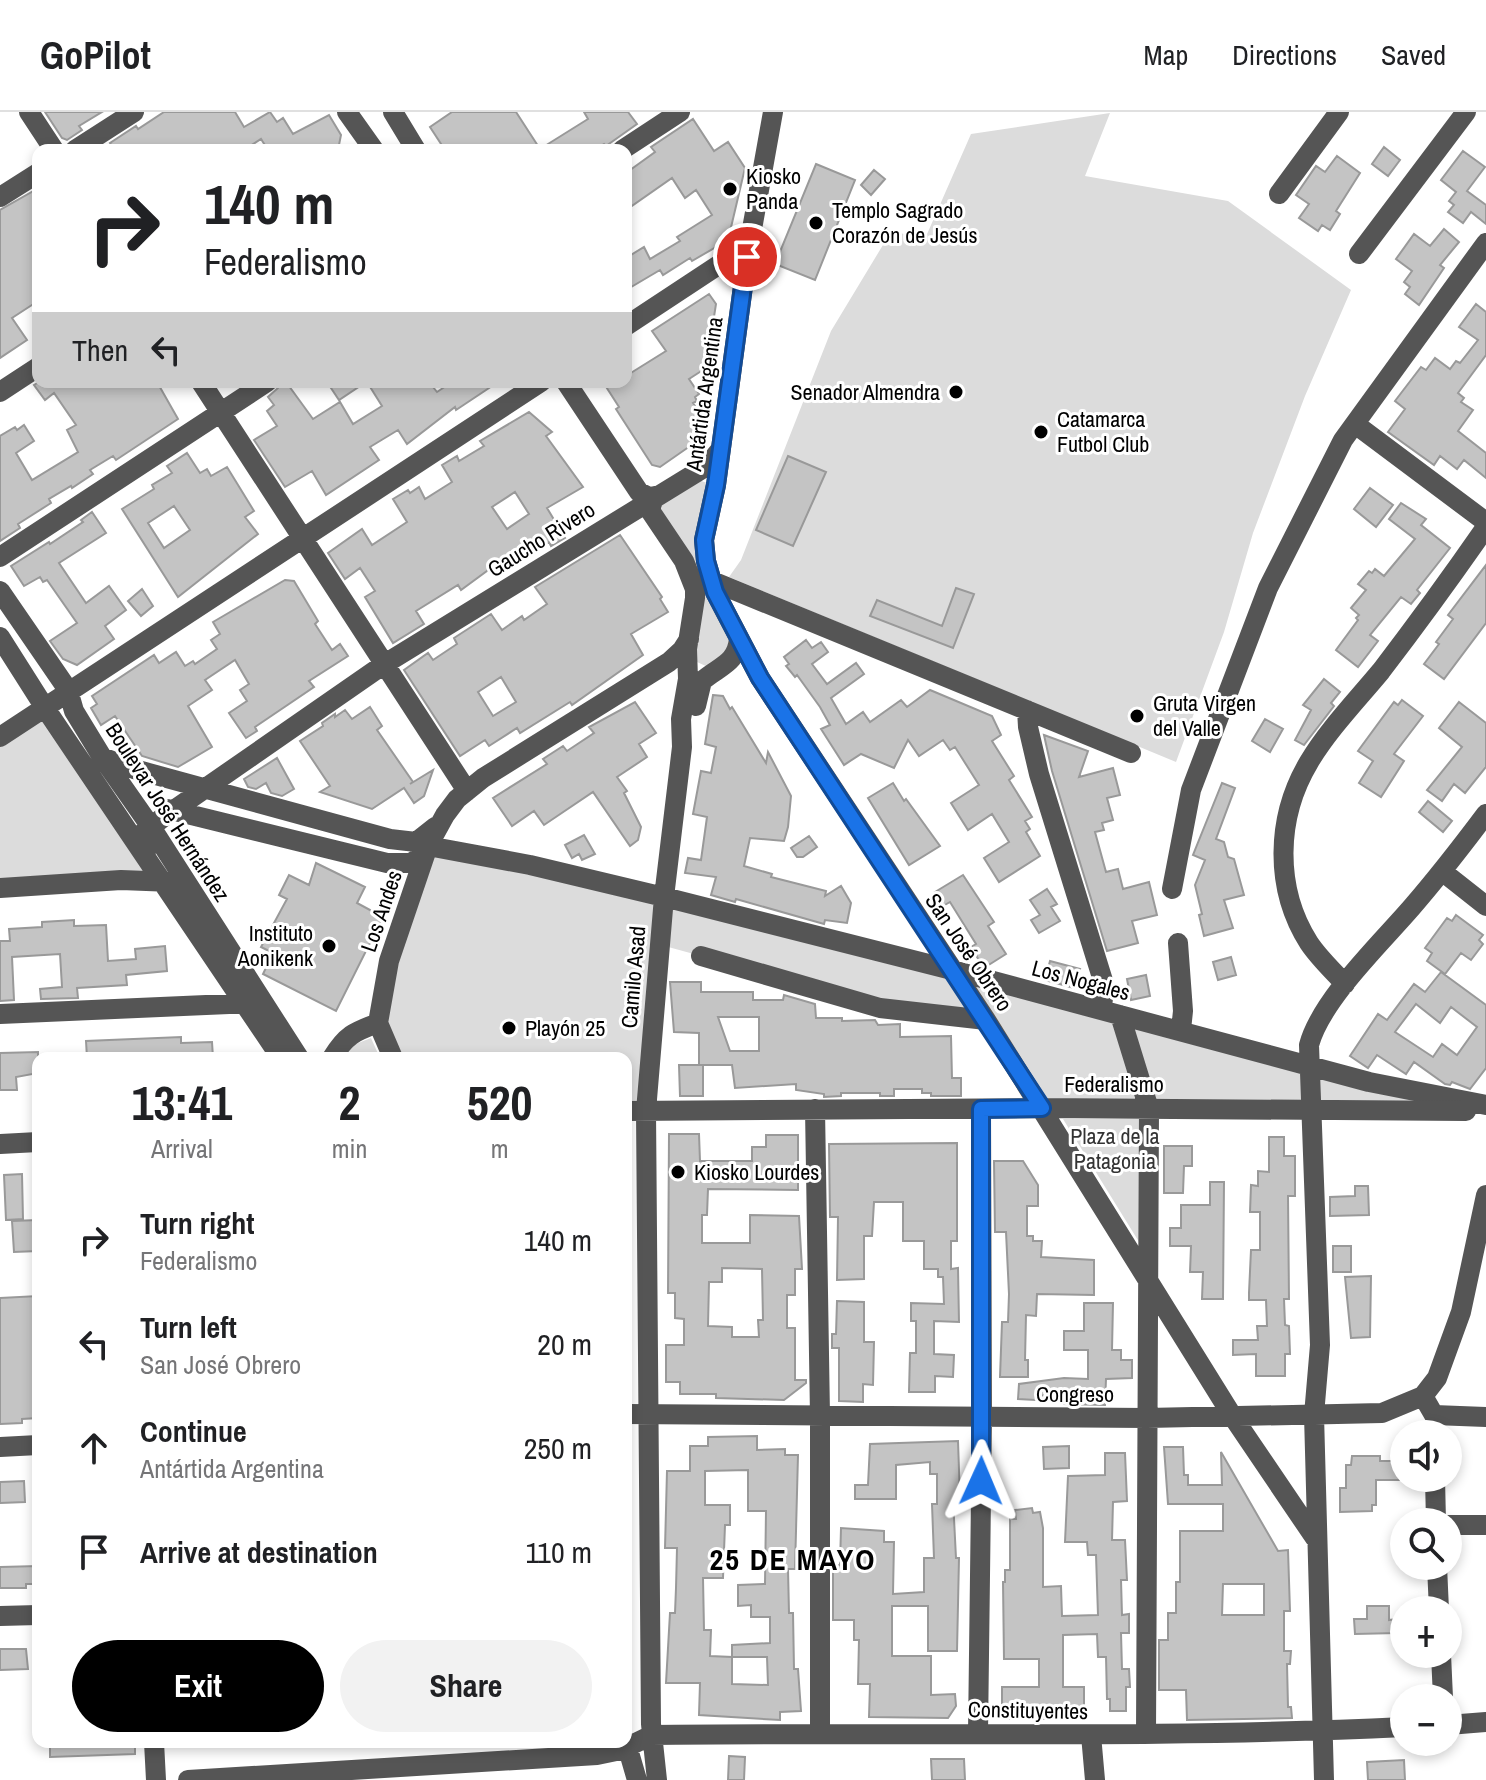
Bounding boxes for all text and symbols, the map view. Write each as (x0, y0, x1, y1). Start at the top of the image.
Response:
text: GoPilot (40, 30, 151, 81)
text: Map (1144, 36, 1188, 74)
text: Directions (1232, 36, 1337, 74)
text: Saved (1381, 36, 1446, 74)
place label: Kiosko Panda (746, 161, 801, 216)
text: 140 m (204, 166, 334, 241)
icon: right (72, 176, 176, 280)
marker: Kiosko Panda (721, 180, 739, 198)
place label: Templo Sagrado Corazón de Jesús (832, 195, 977, 250)
marker: Templo Sagrado Corazón de Jesús (807, 214, 825, 232)
pin (713, 223, 781, 291)
icon: arrive (725, 235, 769, 279)
text: Federalismo (204, 238, 367, 286)
street label: Antártida Argentina (678, 315, 730, 474)
icon: left (144, 328, 188, 372)
text: Then (72, 330, 128, 370)
place label: Senador Almendra (791, 377, 940, 407)
marker: Senador Almendra (947, 383, 965, 401)
place label: Catamarca Futbol Club (1057, 404, 1149, 459)
marker: Catamarca Futbol Club (1032, 423, 1050, 441)
street label: Gaucho Rivero (482, 494, 600, 584)
place label: Gruta Virgen del Valle (1153, 688, 1256, 743)
marker: Gruta Virgen del Valle (1128, 707, 1146, 725)
street label: Boulevar José Hernández (99, 717, 237, 907)
street label: Los Andes (353, 866, 409, 956)
street label: San José Obrero (918, 887, 1020, 1017)
place label: Instituto Aonikenk (237, 918, 314, 973)
street label: Camilo Asad (614, 925, 652, 1029)
marker: Instituto Aonikenk (320, 937, 338, 955)
street label: Los Nogales (1029, 953, 1133, 1007)
place label: Playón 25 (525, 1013, 605, 1043)
marker: Playón 25 (500, 1019, 518, 1037)
street label: Federalismo (1064, 1069, 1164, 1099)
text: 13:41 (132, 1070, 232, 1135)
text: 2 (339, 1070, 360, 1135)
text: 520 (467, 1070, 532, 1135)
park label: Plaza de la Patagonia (1070, 1121, 1160, 1176)
text: Arrival (151, 1131, 213, 1166)
text: min (332, 1131, 367, 1166)
text: m (491, 1131, 509, 1166)
place label: Kiosko Lourdes (694, 1157, 819, 1187)
marker: Kiosko Lourdes (669, 1163, 687, 1181)
text: Turn right (140, 1203, 254, 1243)
icon: right (72, 1218, 116, 1262)
text: 140 m (524, 1220, 592, 1260)
text: Federalismo (140, 1243, 257, 1278)
text: Turn left (140, 1307, 237, 1347)
icon: left (72, 1322, 116, 1366)
text: 20 m (537, 1324, 592, 1364)
text: San José Obrero (140, 1347, 301, 1382)
street label: Congreso (1036, 1379, 1114, 1409)
text: Continue (140, 1411, 247, 1451)
map controls (1390, 1420, 1462, 1756)
button: sound (1390, 1420, 1462, 1492)
icon: ahead (72, 1426, 116, 1470)
text: 250 m (524, 1428, 592, 1468)
position arrow (939, 1439, 1023, 1523)
text: Antártida Argentina (140, 1451, 324, 1486)
button: search (1390, 1508, 1462, 1580)
icon: arrive (72, 1530, 116, 1574)
text: Arrive at destination (140, 1532, 378, 1572)
text: 110 m (525, 1532, 592, 1572)
district label: 25 DE MAYO (710, 1539, 876, 1579)
button: + (1390, 1596, 1462, 1668)
button: Exit (72, 1640, 324, 1732)
button: Share (340, 1640, 592, 1732)
button: − (1390, 1684, 1462, 1756)
street label: Constituyentes (968, 1694, 1088, 1726)

